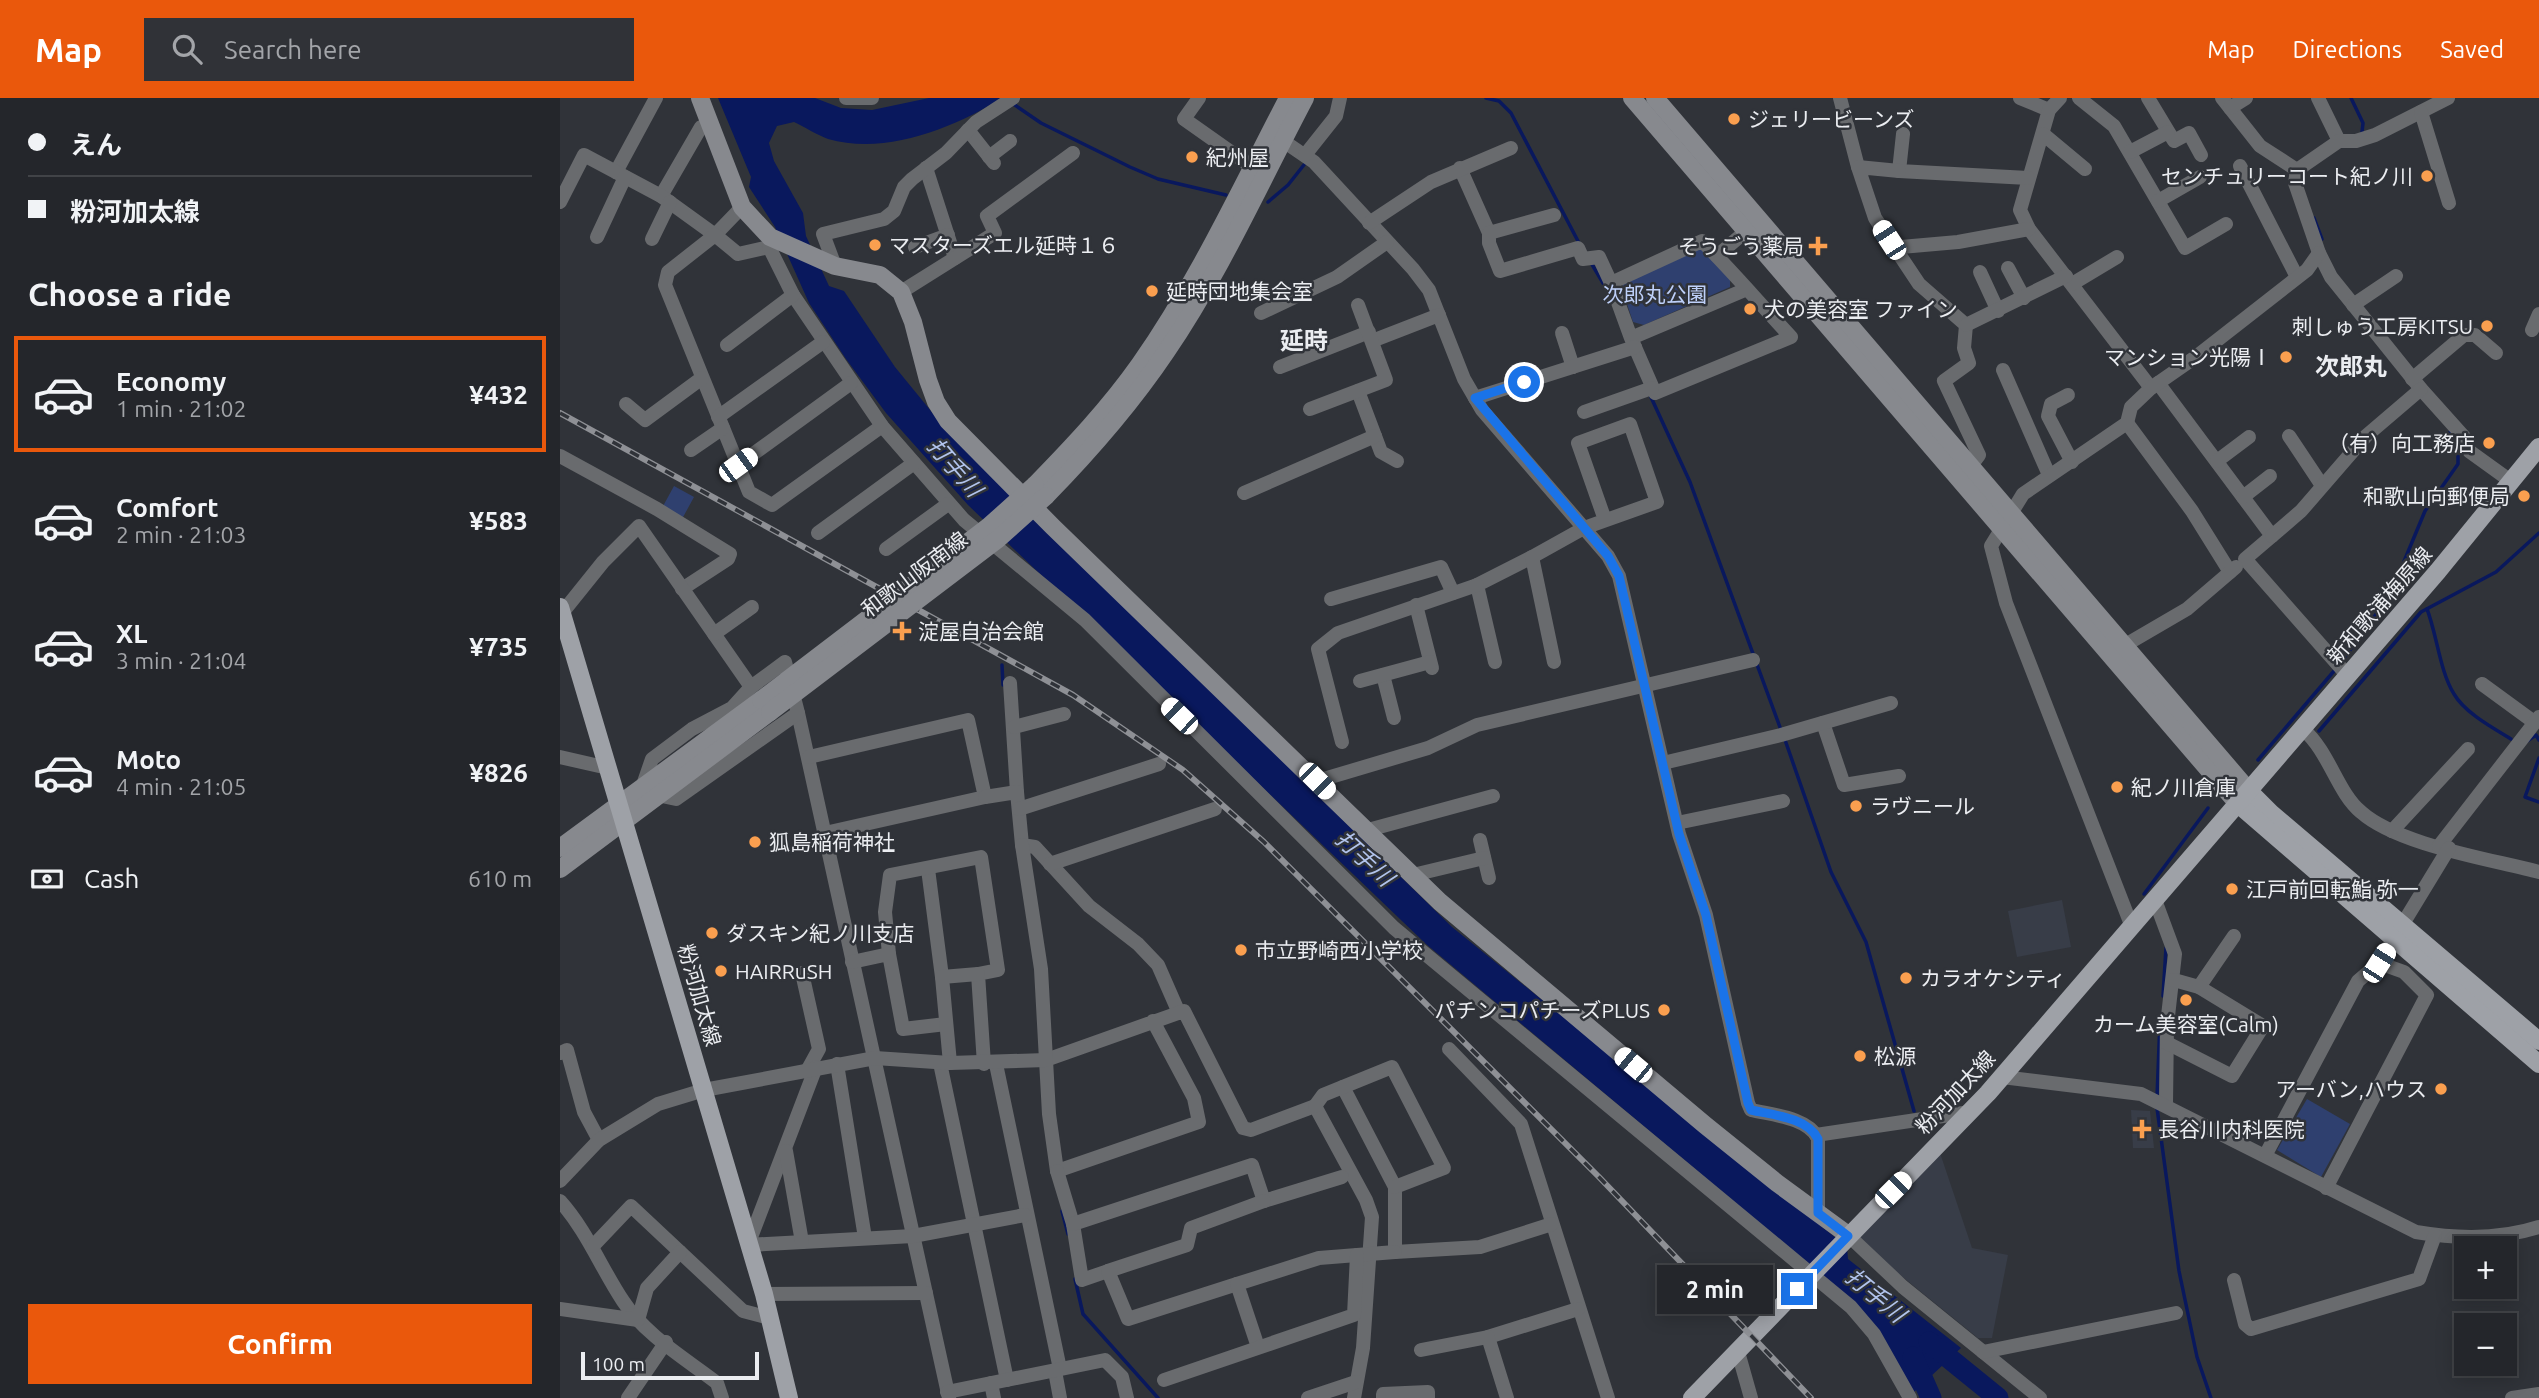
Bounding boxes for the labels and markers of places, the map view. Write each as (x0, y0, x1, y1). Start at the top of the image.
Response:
place label: ジェリービーンズ (1748, 107, 1915, 131)
marker: ジェリービーンズ (1726, 111, 1742, 127)
place label: 紀州屋 (1206, 145, 1269, 169)
marker: 紀州屋 (1184, 149, 1200, 165)
place label: センチュリーコート紀ノ川 (2161, 164, 2413, 188)
marker: センチュリーコート紀ノ川 (2419, 168, 2435, 184)
place label: マスターズエル延時１６ (889, 233, 1119, 257)
place label: そうごう薬局 (1678, 234, 1804, 258)
marker: マスターズエル延時１６ (867, 237, 883, 253)
marker: そうごう薬局 (1810, 238, 1826, 254)
place label: 延時団地集会室 (1166, 279, 1313, 303)
marker: 延時団地集会室 (1144, 283, 1160, 299)
place label: 犬の美容室 ファイン (1764, 297, 1958, 321)
marker: 犬の美容室 ファイン (1742, 301, 1758, 317)
place label: 刺しゅう工房KITSU (2292, 314, 2473, 338)
marker: 刺しゅう工房KITSU (2479, 318, 2495, 334)
place label: マンション光陽Ⅰ (2104, 345, 2272, 369)
marker: マンション光陽Ⅰ (2278, 349, 2294, 365)
place label: （有）向工務店 (2328, 431, 2475, 455)
marker: （有）向工務店 (2481, 435, 2497, 451)
place label: 和歌山向郵便局 (2363, 484, 2510, 508)
marker: 和歌山向郵便局 (2516, 488, 2532, 504)
place label: 淀屋自治会館 (918, 619, 1044, 643)
marker: 淀屋自治会館 (892, 621, 912, 641)
place label: 紀ノ川倉庫 (2131, 775, 2236, 799)
marker: 紀ノ川倉庫 (2109, 779, 2125, 795)
place label: ラヴニール (1870, 794, 1975, 818)
marker: ラヴニール (1848, 798, 1864, 814)
place label: 狐島稲荷神社 (769, 830, 895, 854)
marker: 狐島稲荷神社 (747, 834, 763, 850)
place label: 江戸前回転鮨 弥一 (2246, 877, 2419, 901)
marker: 江戸前回転鮨 弥一 (2224, 881, 2240, 897)
place label: ダスキン紀ノ川支店 (726, 921, 914, 945)
marker: ダスキン紀ノ川支店 (704, 925, 720, 941)
place label: 市立野崎西小学校 (1255, 938, 1423, 962)
marker: 市立野崎西小学校 (1233, 942, 1249, 958)
place label: HAIRRuSH (735, 959, 832, 983)
marker: HAIRRuSH (713, 963, 729, 979)
place label: カラオケシティ (1920, 966, 2066, 990)
marker: カラオケシティ (1898, 970, 1914, 986)
marker: カーム美容室(Calm) (2178, 992, 2194, 1008)
place label: パチンコパチーズPLUS (1435, 998, 1650, 1022)
marker: パチンコパチーズPLUS (1656, 1002, 1672, 1018)
place label: カーム美容室(Calm) (2093, 1012, 2279, 1036)
place label: 松源 (1874, 1044, 1916, 1068)
marker: 松源 (1852, 1048, 1868, 1064)
place label: アーバン,ハウス (2275, 1077, 2427, 1101)
marker: アーバン,ハウス (2433, 1081, 2449, 1097)
place label: 長谷川内科医院 (2158, 1117, 2305, 1141)
marker: 長谷川内科医院 (2132, 1119, 2152, 1139)

